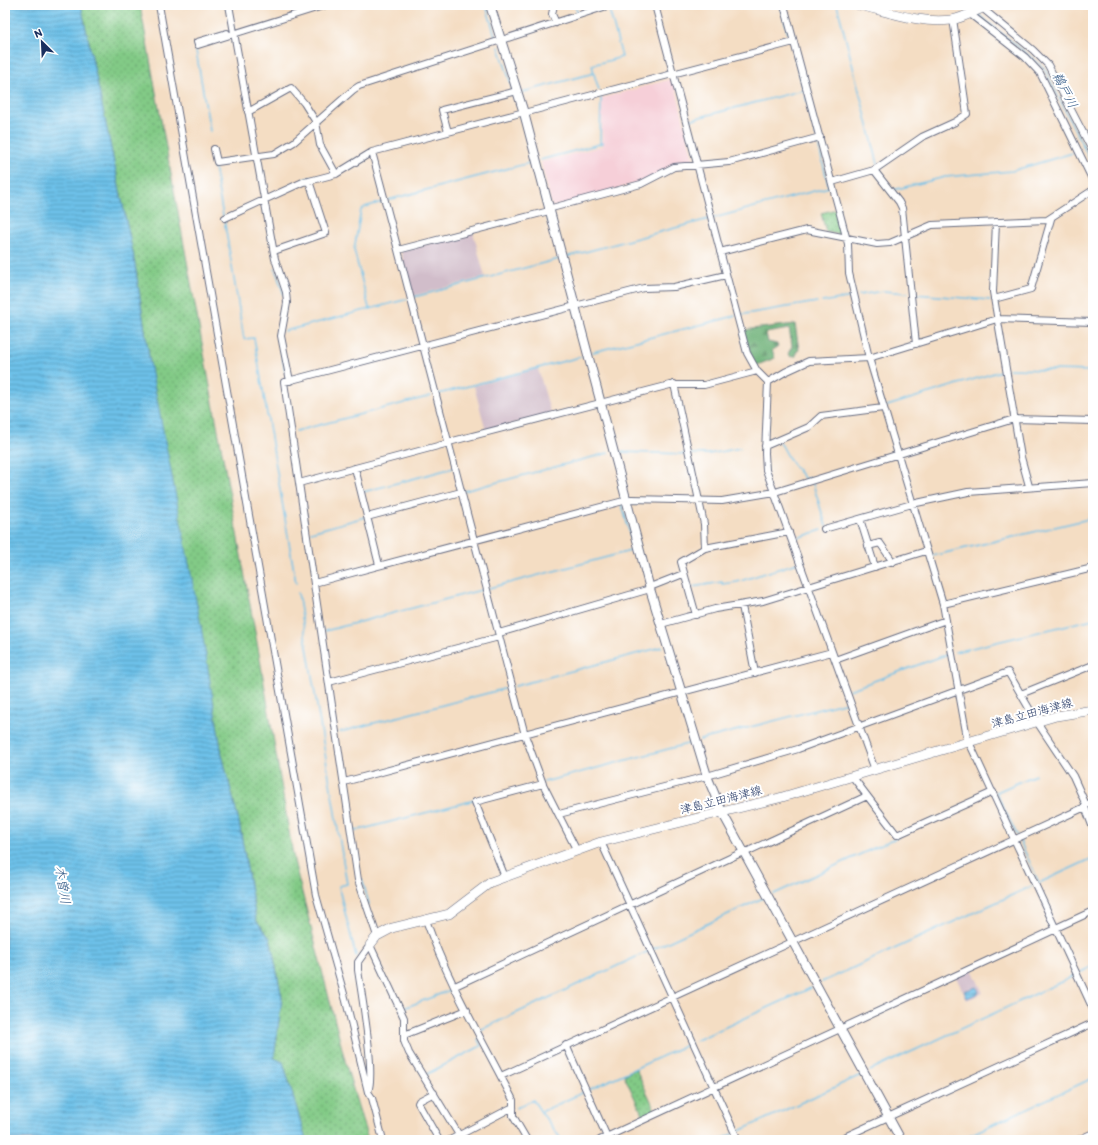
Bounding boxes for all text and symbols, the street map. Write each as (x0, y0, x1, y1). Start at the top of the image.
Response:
north arrow (22, 22, 62, 62)
text: N (32, 26, 44, 41)
water label: 鵜戸川 (1049, 69, 1081, 111)
street label: 津島立田海津線 (990, 695, 1074, 731)
street label: 津島立田海津線 (679, 783, 763, 817)
water label: 木曽川 (53, 865, 73, 905)

